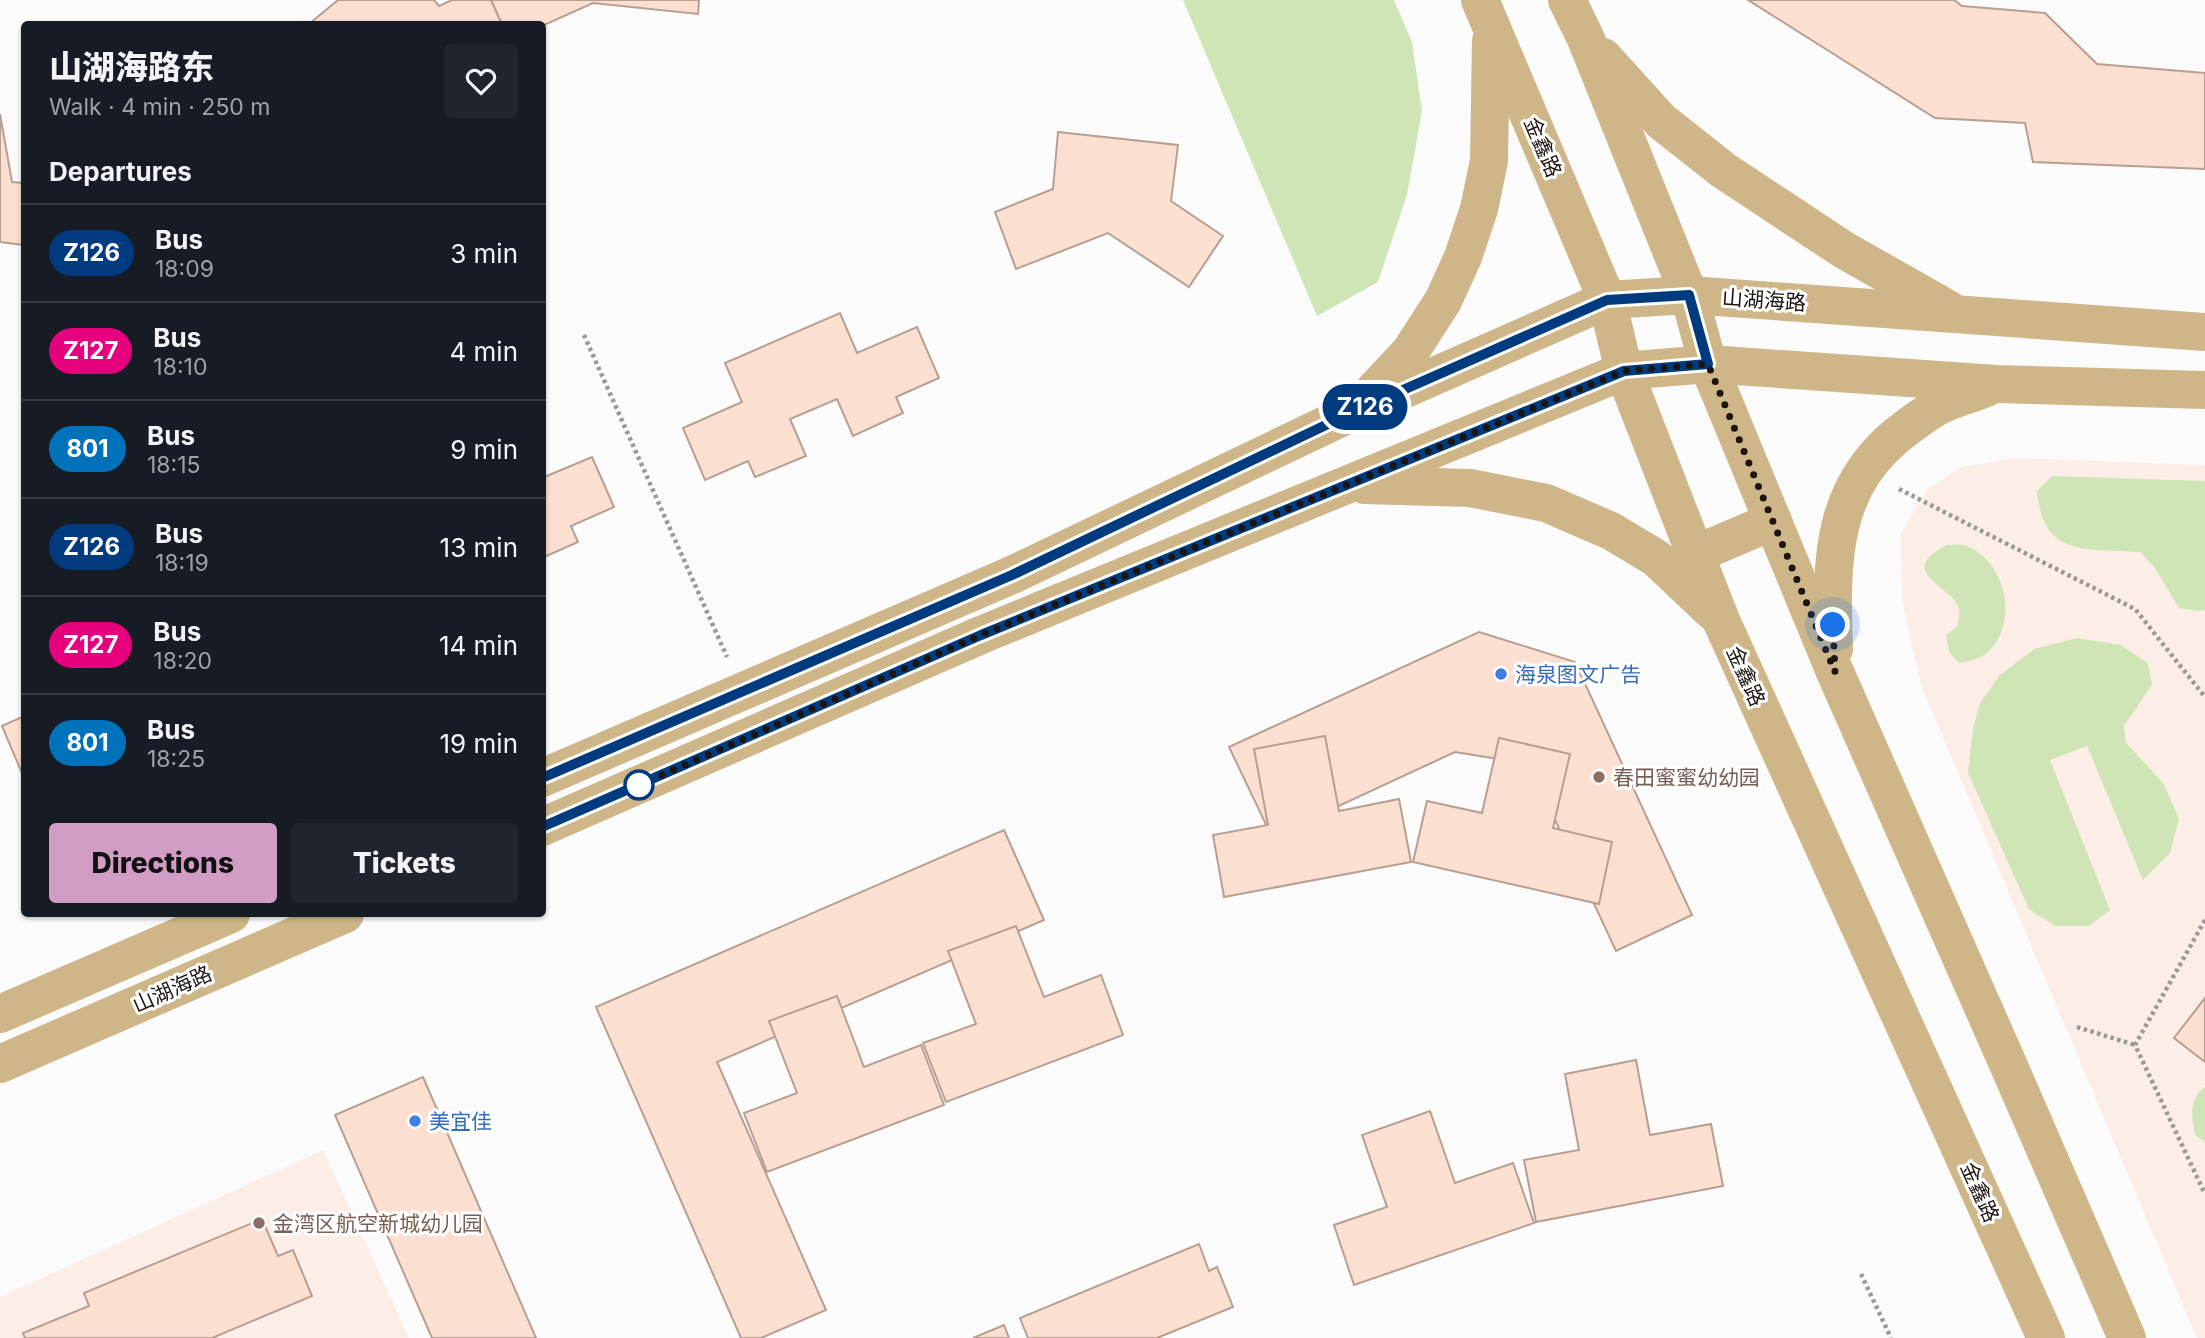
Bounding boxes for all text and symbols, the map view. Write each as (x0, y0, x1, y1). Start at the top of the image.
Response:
button: heart (444, 44, 518, 118)
text: 山湖海路东 (49, 47, 214, 87)
text: Walk · 4 min · 250 m (49, 93, 271, 121)
street label: 金鑫路 (1519, 113, 1567, 181)
text: Departures (49, 156, 192, 187)
text: Bus (155, 224, 203, 255)
text: Z126 (63, 238, 120, 267)
text: 3 min (450, 238, 518, 269)
text: 18:09 (155, 255, 214, 283)
street label: 山湖海路 (1721, 285, 1807, 315)
text: Bus (153, 322, 201, 353)
text: Z127 (63, 336, 118, 365)
text: 4 min (449, 336, 518, 367)
text: 18:10 (153, 353, 207, 381)
line badge: Z126 (1316, 384, 1414, 430)
text: Z126 (1337, 392, 1394, 421)
text: Bus (147, 420, 195, 451)
text: 801 (66, 434, 109, 463)
text: 9 min (450, 434, 518, 465)
text: 18:15 (147, 451, 201, 479)
text: Bus (155, 518, 203, 549)
text: Z126 (63, 532, 120, 561)
text: 13 min (440, 532, 518, 563)
text: 18:19 (155, 549, 209, 577)
your location (1815, 607, 1850, 642)
text: Bus (153, 616, 201, 647)
text: Z127 (63, 630, 118, 659)
text: 14 min (439, 630, 518, 661)
street label: 金鑫路 (1722, 642, 1770, 710)
text: 18:20 (153, 647, 212, 675)
place label: 海泉图文广告 (1515, 662, 1641, 687)
marker: 海泉图文广告 (1493, 666, 1509, 682)
text: Bus (147, 714, 195, 745)
text: 801 (66, 728, 109, 757)
text: 19 min (440, 728, 518, 759)
text: 18:25 (147, 745, 205, 773)
place label: 春田蜜蜜幼幼园 (1613, 765, 1760, 790)
marker: 春田蜜蜜幼幼园 (1591, 769, 1607, 785)
unlabelled marker (624, 770, 654, 800)
button: Directions (49, 823, 277, 903)
button: Tickets (291, 823, 518, 903)
street label: 山湖海路 (129, 960, 215, 1018)
place label: 美宜佳 (429, 1109, 492, 1134)
marker: 美宜佳 (407, 1113, 423, 1129)
street label: 金鑫路 (1956, 1158, 2004, 1226)
place label: 金湾区航空新城幼儿园 (273, 1211, 483, 1236)
marker: 金湾区航空新城幼儿园 (251, 1215, 267, 1231)

